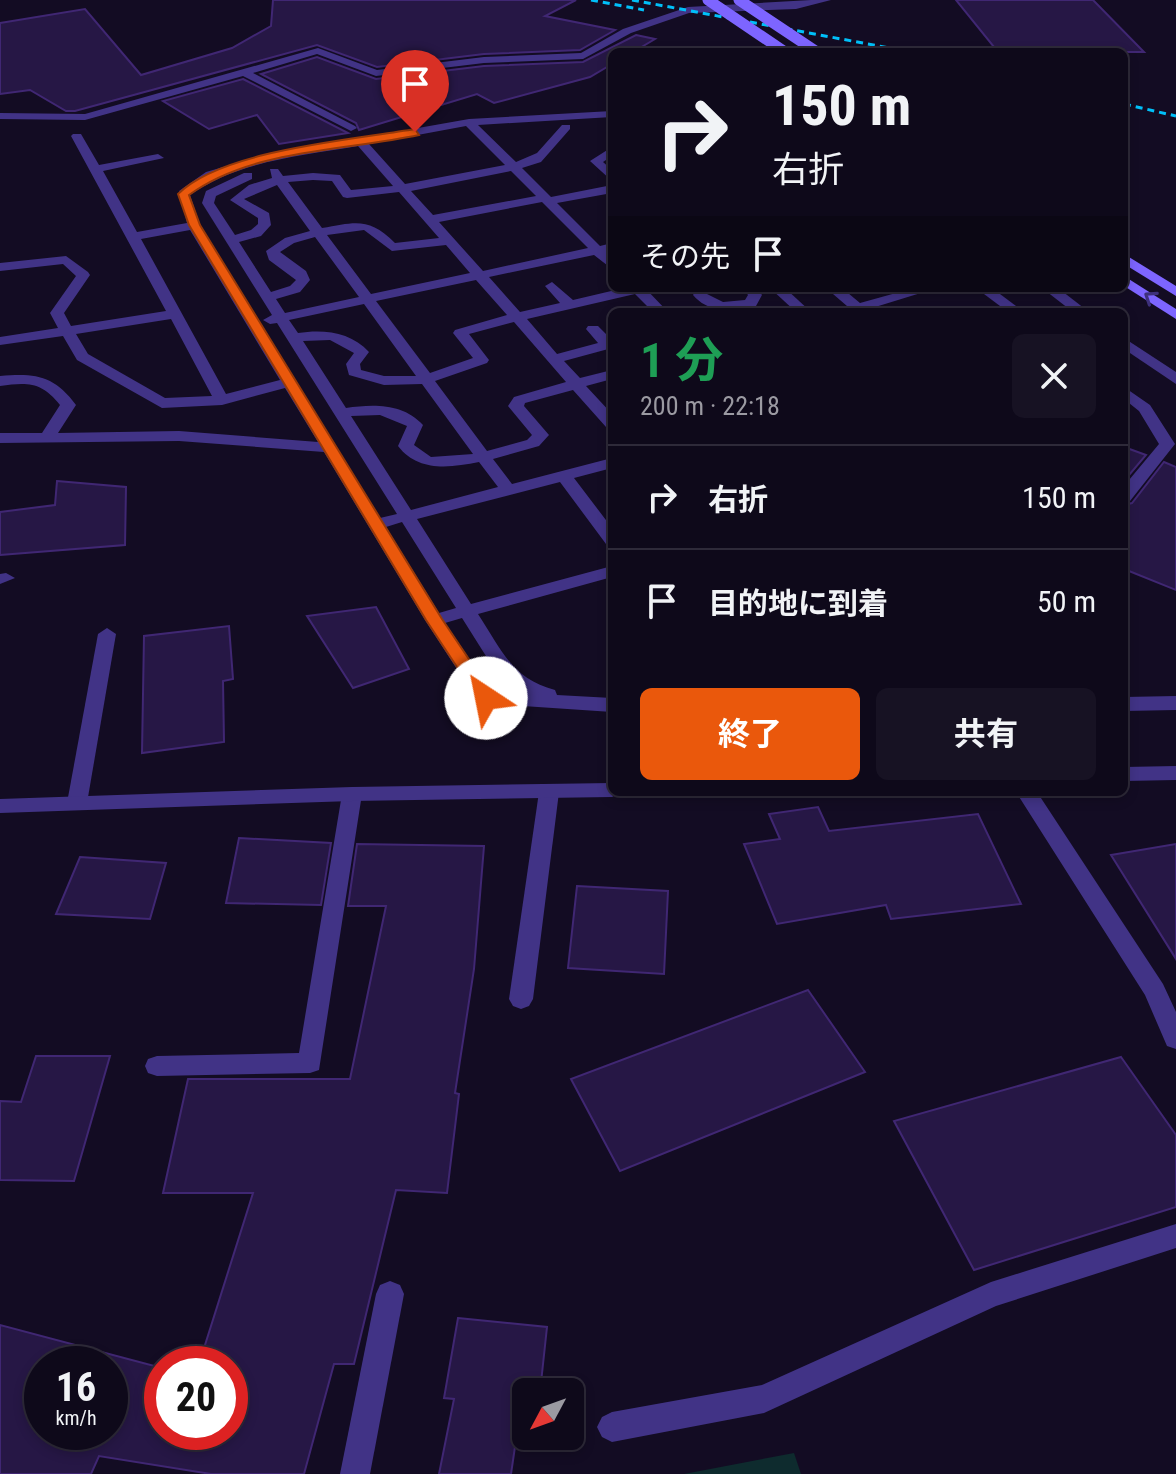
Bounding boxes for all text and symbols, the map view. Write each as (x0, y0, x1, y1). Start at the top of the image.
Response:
pin (381, 50, 449, 132)
icon: arrive (393, 62, 437, 106)
text: 150 m (772, 73, 911, 139)
icon: right (640, 80, 744, 184)
text: 右折 (772, 149, 844, 191)
icon: arrive (746, 232, 790, 276)
text: その先 (640, 239, 730, 274)
one-way arrow (1144, 292, 1159, 307)
text: 1 分 (640, 332, 723, 389)
button: close (1012, 334, 1096, 418)
text: 200 m · 22:18 (640, 391, 780, 421)
icon: right (640, 475, 684, 519)
text: 150 m (1022, 480, 1096, 515)
text: 右折 (708, 482, 768, 517)
icon: arrive (640, 579, 684, 623)
text: 50 m (1037, 584, 1096, 619)
text: 目的地に到着 (708, 586, 888, 621)
position arrow (444, 656, 528, 740)
button: 終了 (640, 688, 860, 780)
button: 共有 (876, 688, 1096, 780)
speed limit sign: 20 (144, 1346, 248, 1450)
text: 16 (56, 1364, 96, 1411)
north arrow (512, 1378, 584, 1450)
map controls (512, 1378, 584, 1450)
text: km/h (55, 1406, 97, 1430)

